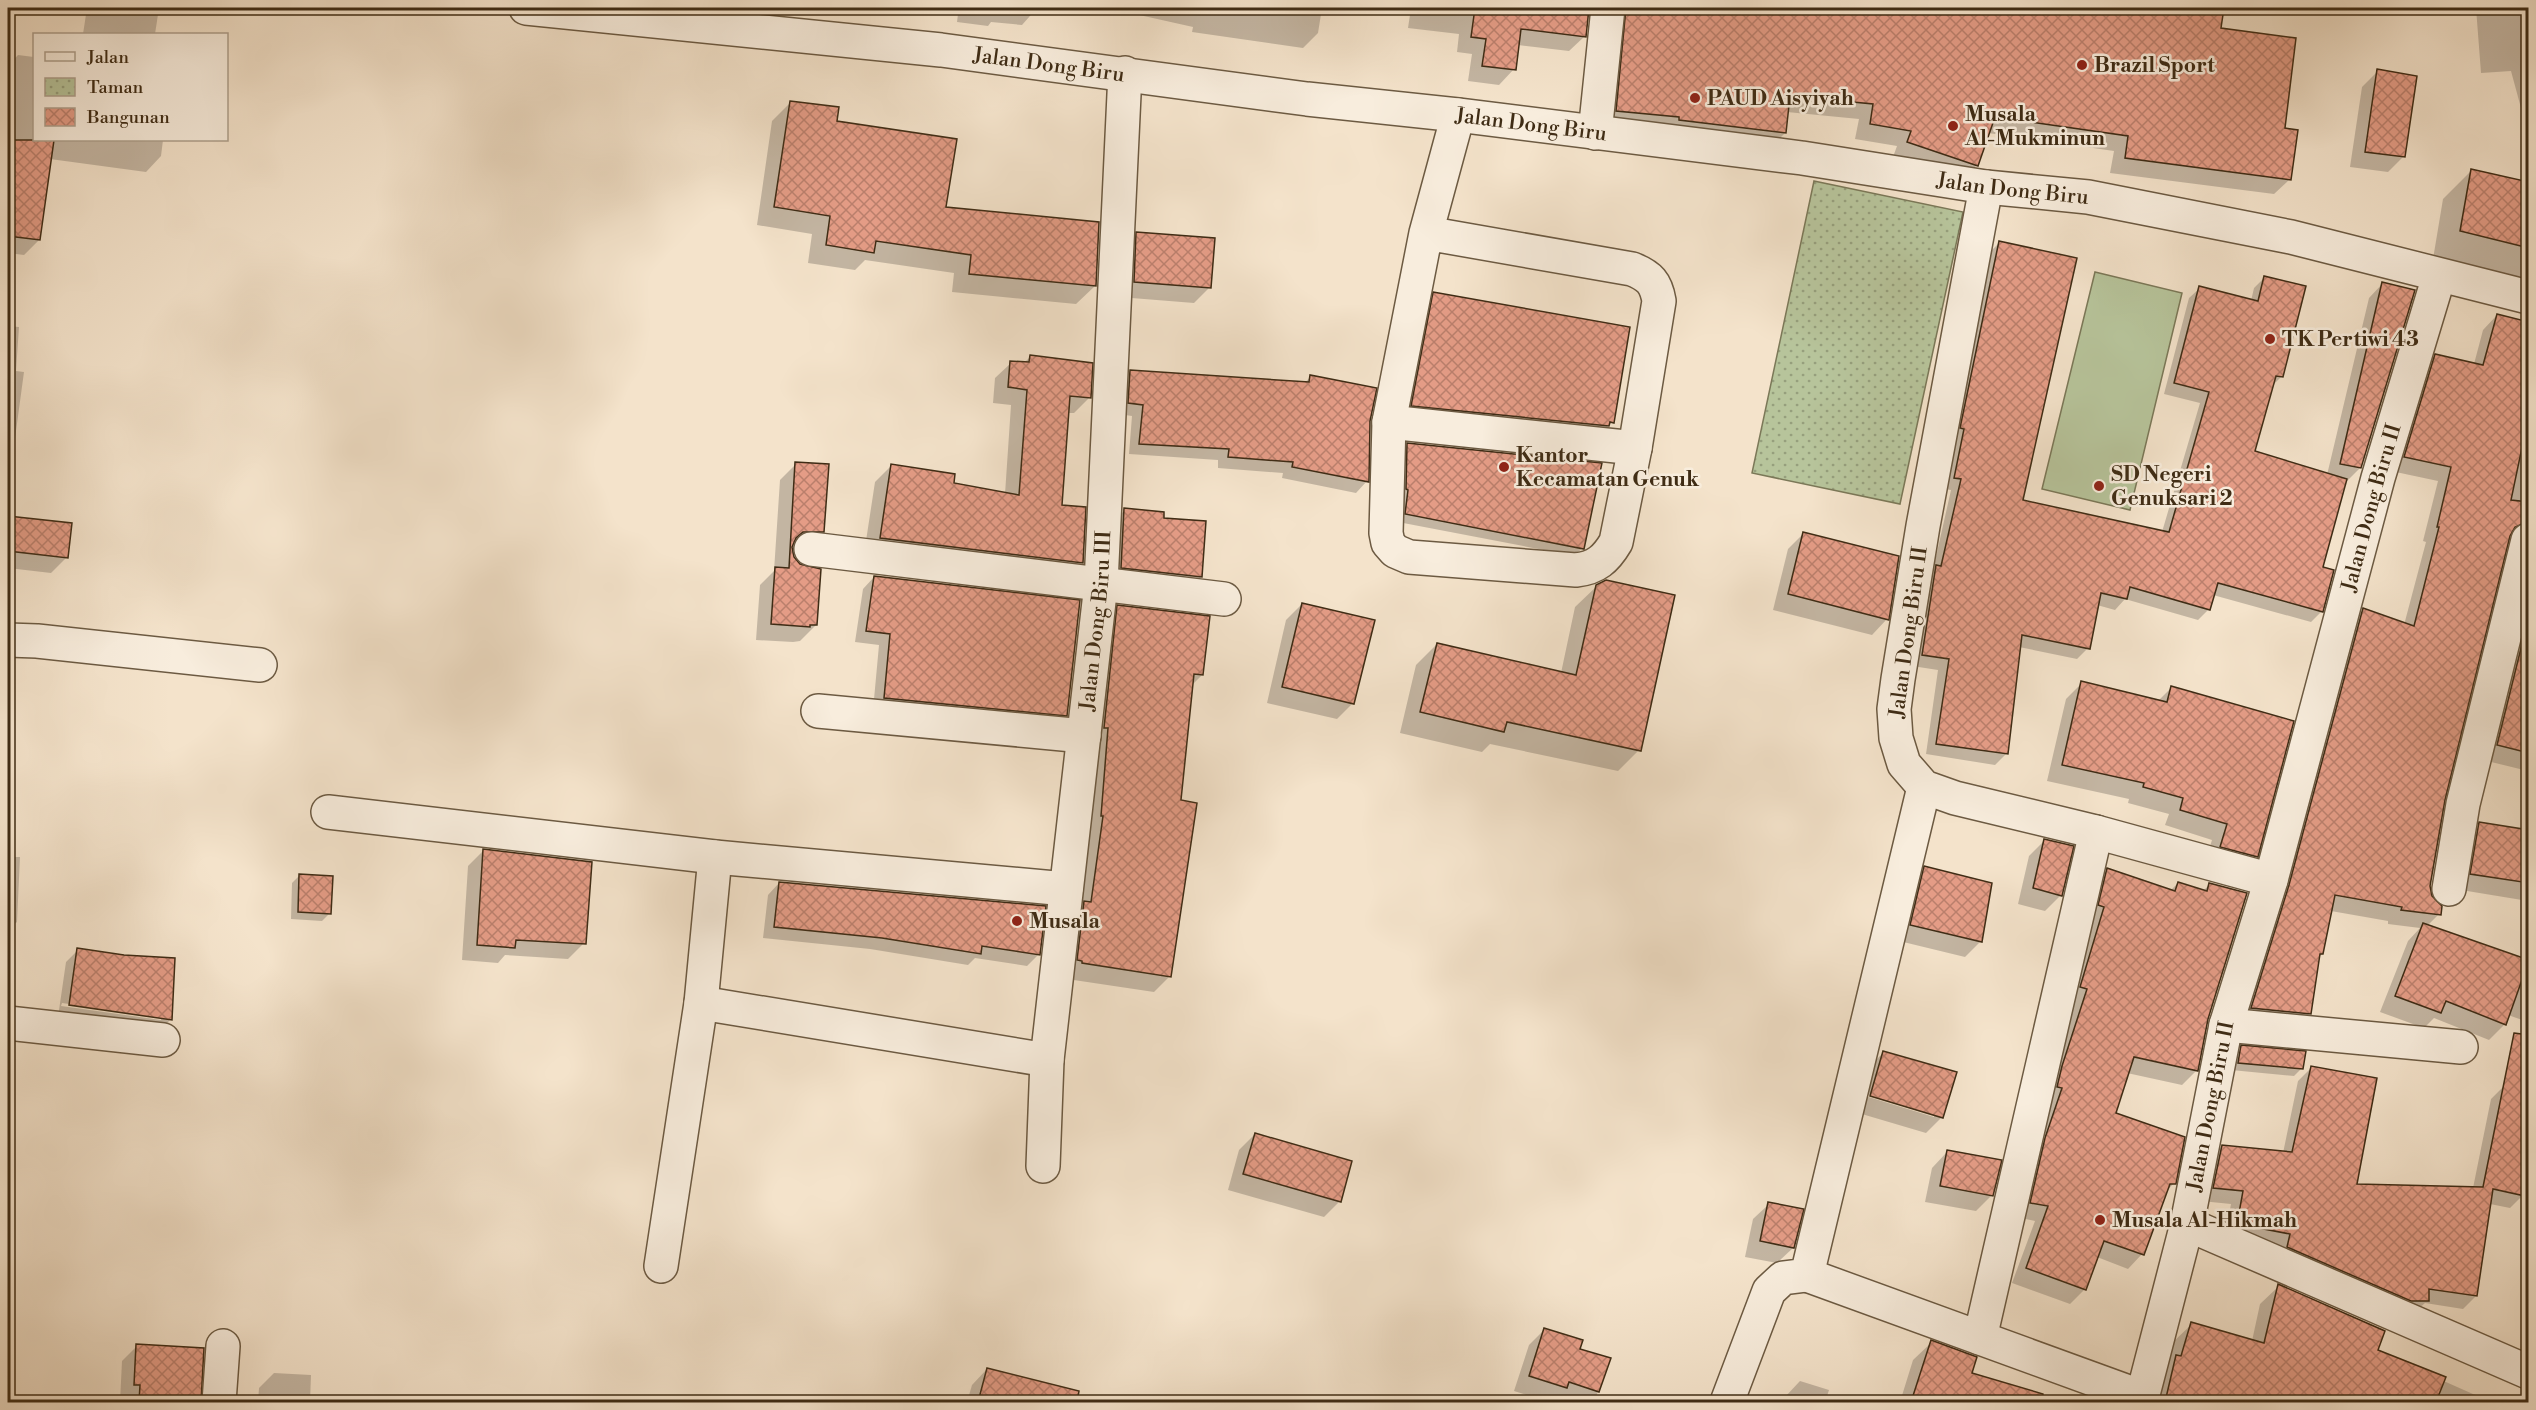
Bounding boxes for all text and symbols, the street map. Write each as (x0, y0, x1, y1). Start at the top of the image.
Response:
legend (33, 33, 228, 141)
street label: Jalan Dong Biru (970, 42, 1126, 88)
text: Jalan (86, 46, 129, 69)
place label: Brazil Sport (2094, 53, 2215, 79)
marker: Brazil Sport (2075, 58, 2089, 72)
text: Taman (87, 76, 144, 99)
place label: PAUD Aisyiyah (1707, 86, 1854, 112)
marker: PAUD Aisyiyah (1688, 91, 1702, 105)
place label: Musala Al-Mukminun (1964, 102, 2105, 152)
street label: Jalan Dong Biru (1453, 103, 1608, 148)
text: Bangunan (86, 106, 170, 129)
marker: Musala Al-Mukminun (1946, 119, 1960, 133)
street label: Jalan Dong Biru (1934, 167, 2090, 211)
place label: TK Pertiwi 43 (2282, 327, 2419, 353)
marker: TK Pertiwi 43 (2263, 332, 2277, 346)
street label: Jalan Dong Biru II (2336, 421, 2408, 595)
place label: Kantor Kecamatan Genuk (1516, 443, 1700, 493)
marker: Kantor Kecamatan Genuk (1497, 460, 1511, 474)
place label: SD Negeri Genuksari 2 (2111, 462, 2233, 512)
marker: SD Negeri Genuksari 2 (2092, 479, 2106, 493)
street label: Jalan Dong Biru III (1075, 530, 1117, 713)
street label: Jalan Dong Biru II (1884, 545, 1934, 720)
place label: Musala (1029, 909, 1101, 935)
marker: Musala (1010, 914, 1024, 928)
street label: Jalan Dong Biru II (2182, 1019, 2240, 1195)
place label: Musala Al-Hikmah (2112, 1208, 2297, 1234)
marker: Musala Al-Hikmah (2093, 1213, 2107, 1227)

